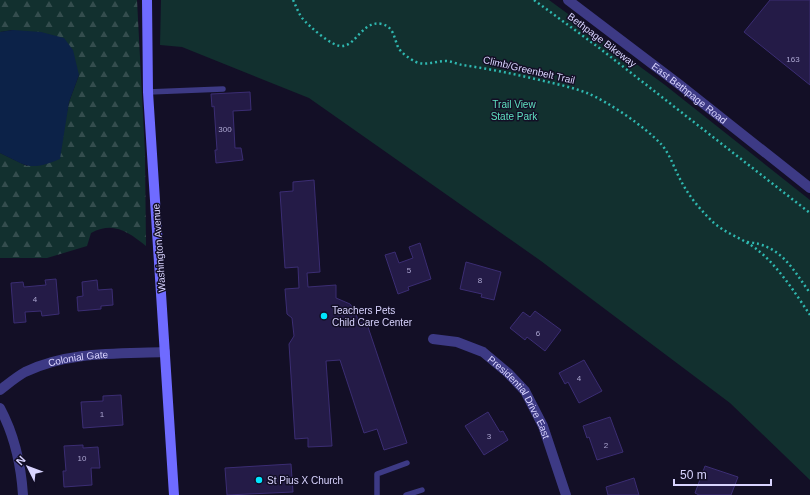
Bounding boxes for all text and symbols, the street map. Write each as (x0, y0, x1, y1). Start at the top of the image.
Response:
street label: Bethpage Bikeway (566, 11, 638, 69)
street label: Climb/Greenbelt Trail (482, 54, 576, 86)
house number: 163 (786, 55, 800, 64)
street label: East Bethpage Road (650, 60, 729, 126)
park label: Trail View State Park (491, 99, 538, 122)
house number: 300 (218, 125, 232, 134)
street label: Washington Avenue (150, 203, 168, 292)
house number: 5 (407, 266, 412, 275)
house number: 8 (478, 276, 483, 285)
house number: 4 (33, 295, 38, 304)
place label: Teachers Pets Child Care Center (332, 305, 413, 328)
marker: Teachers Pets Child Care Center (319, 311, 329, 321)
house number: 6 (536, 329, 541, 338)
street label: Colonial Gate (47, 348, 109, 368)
street label: Presidential Drive East (486, 353, 552, 440)
house number: 4 (577, 374, 582, 383)
house number: 1 (100, 410, 105, 419)
house number: 3 (487, 432, 492, 441)
house number: 2 (604, 441, 609, 450)
north arrow (8, 447, 48, 487)
text: N (13, 453, 28, 467)
house number: 10 (78, 454, 87, 463)
scale bar (674, 461, 771, 487)
text: 50 m (680, 468, 707, 482)
marker: St Pius X Church (254, 475, 264, 485)
place label: St Pius X Church (267, 475, 343, 486)

